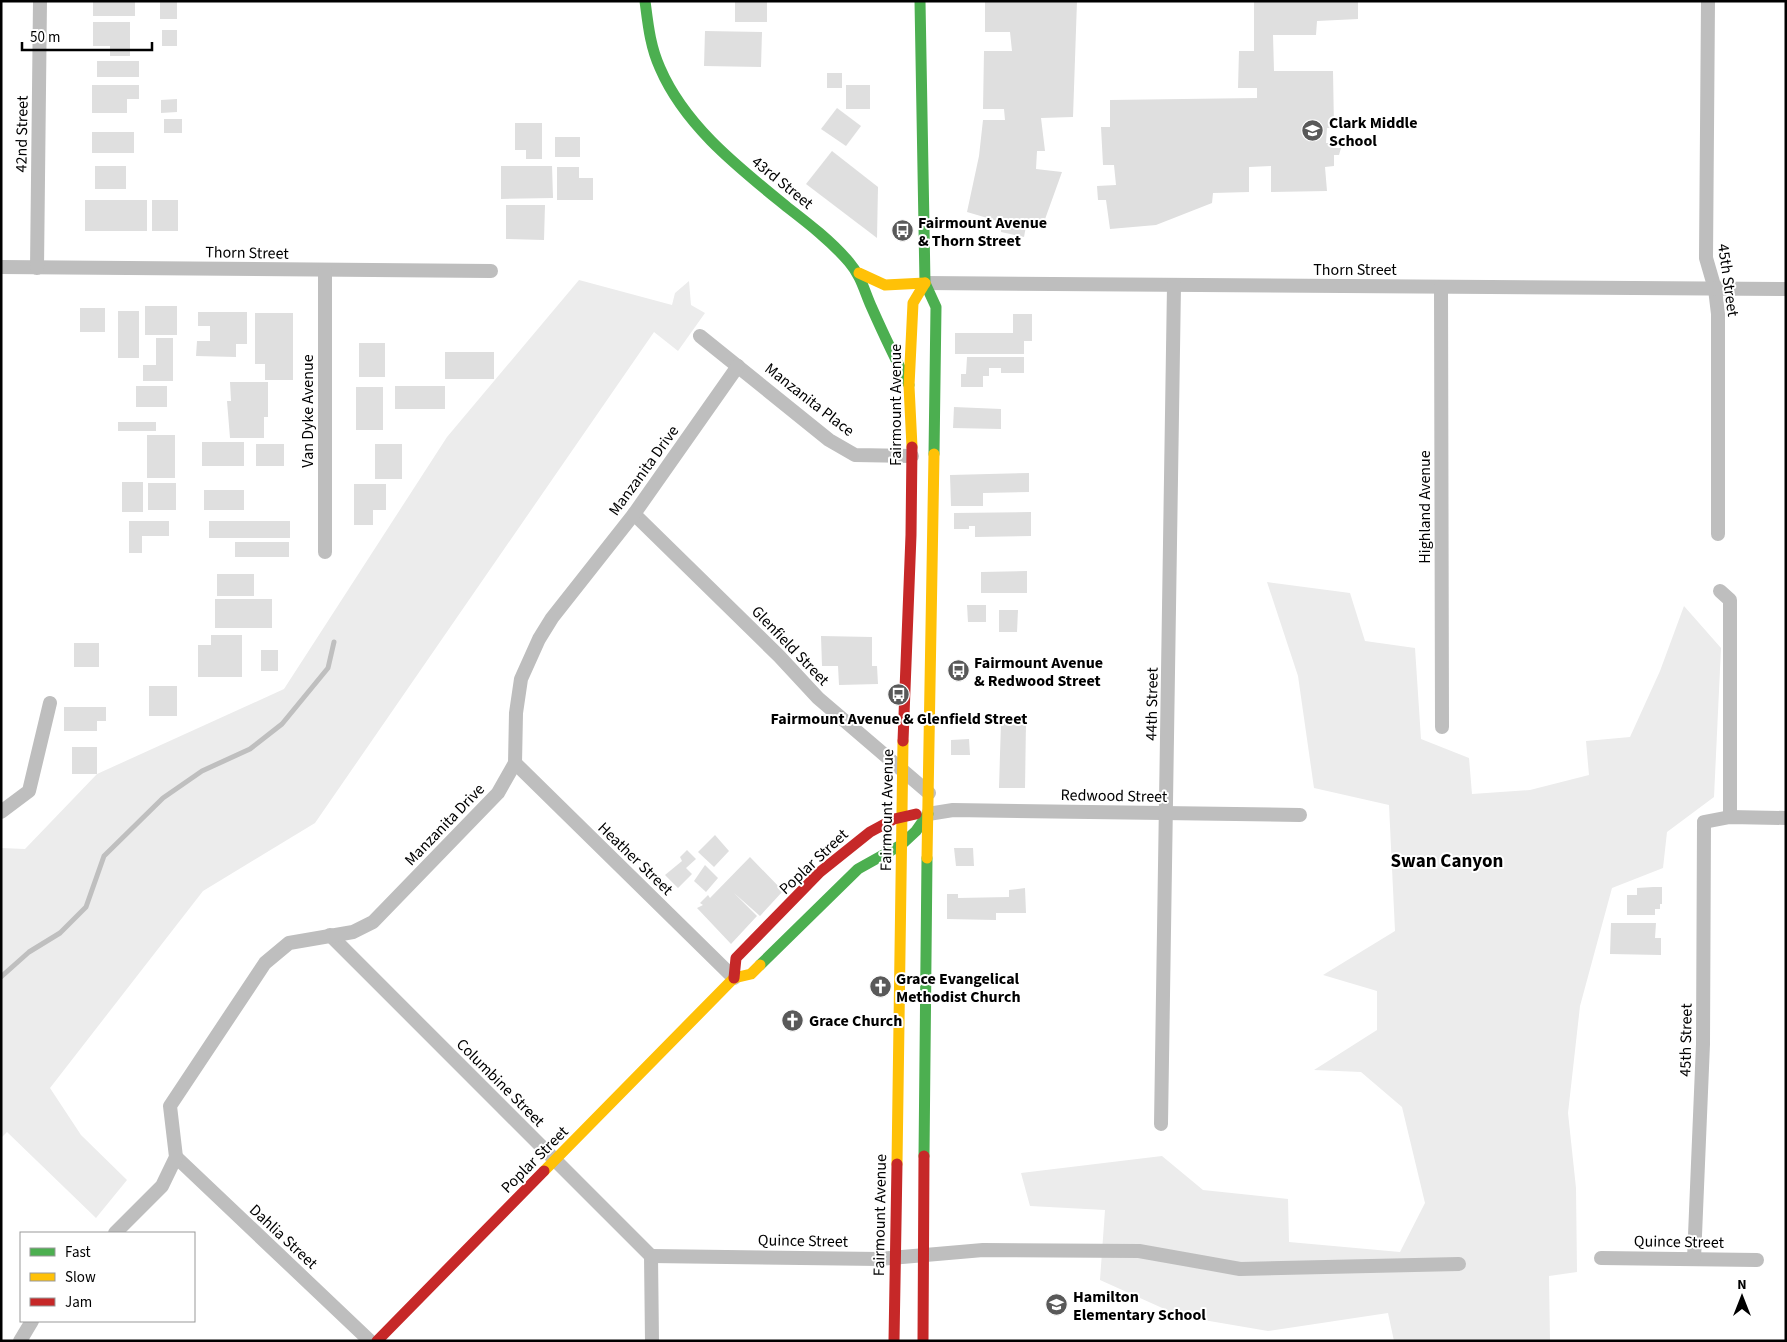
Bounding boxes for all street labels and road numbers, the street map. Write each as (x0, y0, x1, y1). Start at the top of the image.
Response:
street label: 42nd Street (10, 95, 34, 173)
street label: 43rd Street (747, 151, 818, 215)
street label: Thorn Street (205, 241, 290, 265)
street label: 45th Street (1712, 242, 1744, 319)
street label: Thorn Street (1313, 259, 1397, 281)
street label: Fairmount Avenue (885, 344, 907, 466)
street label: Van Dyke Avenue (297, 354, 319, 468)
street label: Manzanita Place (760, 358, 859, 442)
street label: Manzanita Drive (604, 421, 684, 520)
street label: Highland Avenue (1414, 450, 1436, 564)
street label: Glenfield Street (746, 601, 835, 691)
street label: 44th Street (1140, 667, 1164, 741)
street label: Fairmount Avenue (875, 749, 899, 871)
street label: Manzanita Drive (400, 779, 490, 871)
street label: Redwood Street (1060, 784, 1168, 808)
street label: Heather Street (593, 817, 678, 901)
street label: Poplar Street (774, 824, 854, 900)
street label: 45th Street (1674, 1003, 1698, 1077)
street label: Columbine Street (451, 1034, 550, 1132)
street label: Poplar Street (496, 1121, 574, 1198)
street label: Fairmount Avenue (868, 1154, 892, 1276)
street label: Dahlia Street (244, 1199, 323, 1274)
street label: Quince Street (758, 1229, 849, 1253)
street label: Quince Street (1634, 1230, 1725, 1254)

